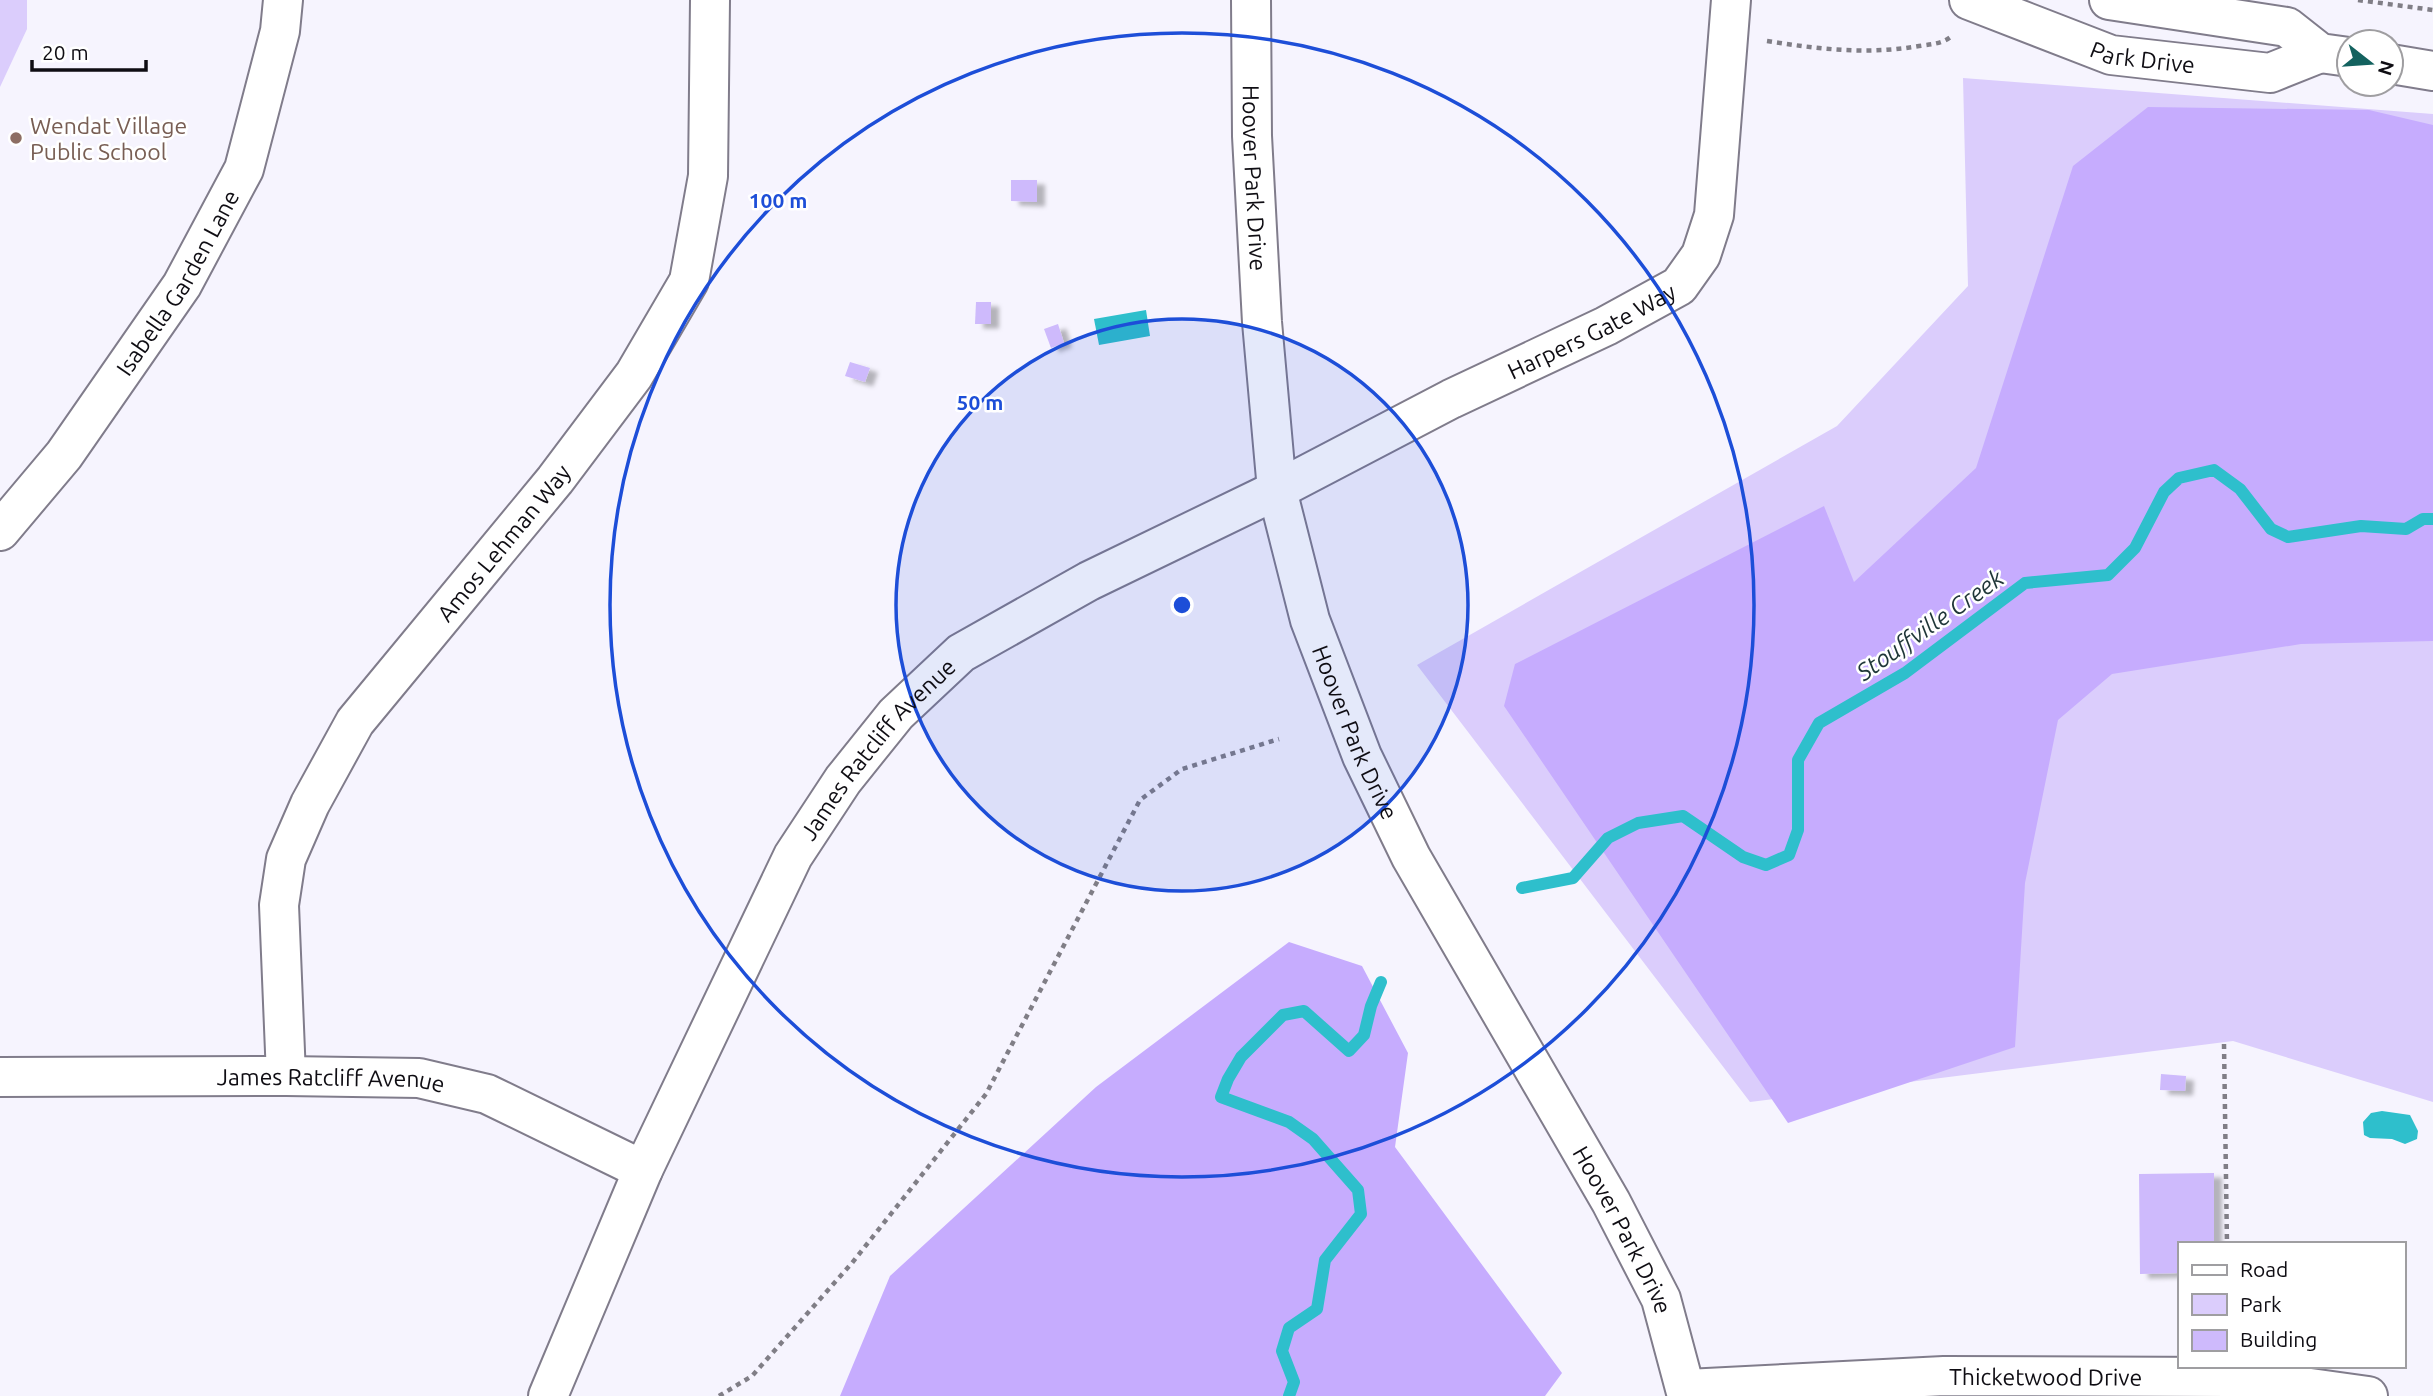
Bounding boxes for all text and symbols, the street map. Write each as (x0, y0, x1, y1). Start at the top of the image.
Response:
scale bar (32, 28, 145, 72)
north arrow (2335, 28, 2405, 98)
street label: Park Drive (2087, 36, 2196, 77)
text: 20 m (42, 40, 89, 64)
text: N (2374, 58, 2399, 78)
street label: Hoover Park Drive (1239, 85, 1272, 272)
place label: Wendat Village Public School (30, 113, 187, 164)
marker: Wendat Village Public School (8, 130, 24, 146)
street label: Isabella Garden Lane (111, 185, 243, 380)
text: 100 m (749, 188, 807, 212)
street label: Harpers Gate Way (1503, 278, 1679, 383)
text: 50 m (957, 390, 1003, 414)
street label: Amos Lehman Way (432, 459, 575, 626)
water label: Stouffville Creek (1850, 564, 2009, 686)
centre of rings (1170, 593, 1194, 617)
street label: Hoover Park Drive (1308, 642, 1403, 823)
street label: James Ratcliff Avenue (795, 653, 960, 844)
street label: James Ratcliff Avenue (217, 1063, 448, 1096)
street label: Hoover Park Drive (1569, 1141, 1677, 1316)
legend (2178, 1242, 2405, 1368)
text: Road (2240, 1257, 2288, 1281)
text: Park (2240, 1292, 2282, 1316)
text: Building (2240, 1327, 2317, 1351)
street label: Thicketwood Drive (1949, 1364, 2142, 1389)

